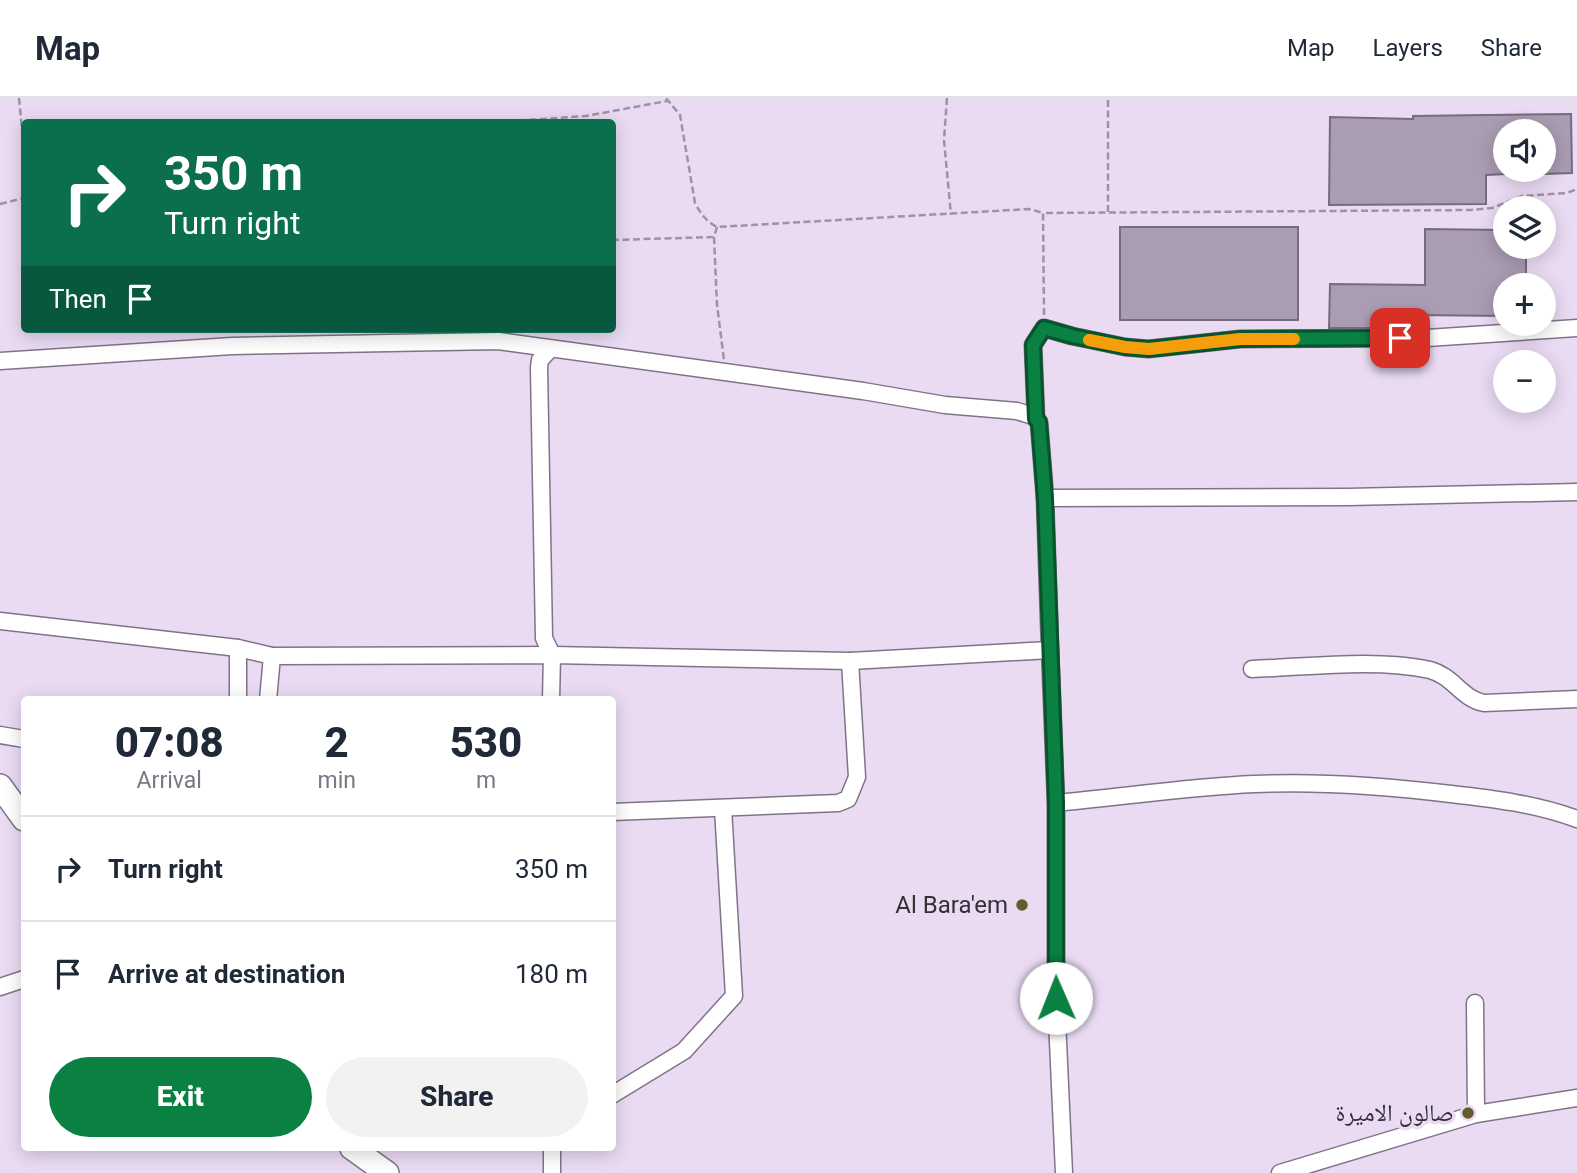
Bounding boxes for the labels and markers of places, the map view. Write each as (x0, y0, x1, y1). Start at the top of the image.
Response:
pin (1370, 308, 1430, 368)
place label: Al Bara'em (895, 891, 1008, 919)
marker: Al Bara'em (1014, 897, 1030, 913)
place label: صالون الاميرة (1336, 1099, 1454, 1127)
marker: صالون الاميرة (1460, 1105, 1476, 1121)

